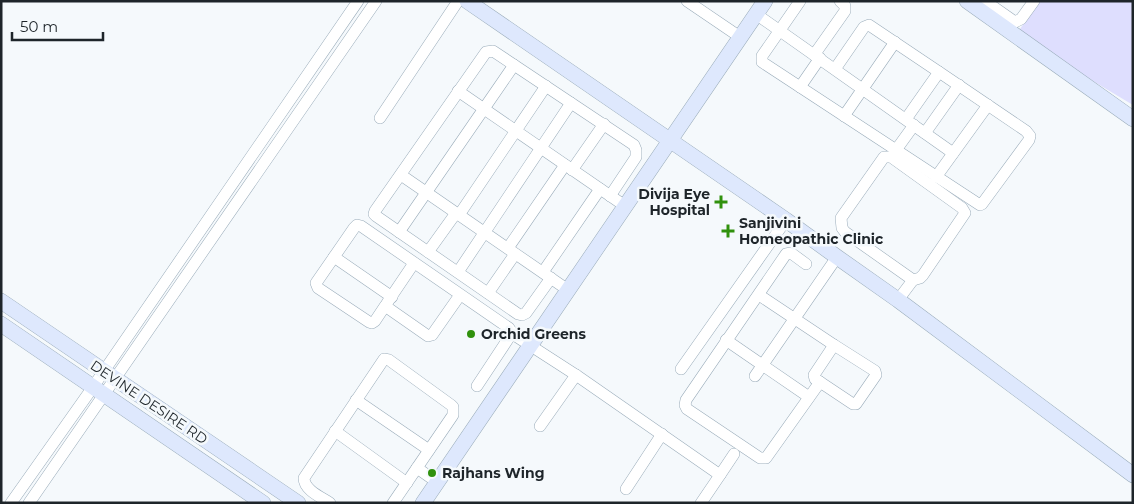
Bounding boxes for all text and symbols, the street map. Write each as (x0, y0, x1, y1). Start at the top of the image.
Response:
scale bar (12, 10, 104, 42)
text: 50 m (20, 17, 58, 36)
place label: Divija Eye Hospital (638, 185, 710, 219)
marker: Divija Eye Hospital (714, 195, 728, 209)
place label: Sanjivini Homeopathic Clinic (739, 214, 884, 248)
marker: Sanjivini Homeopathic Clinic (721, 224, 735, 238)
place label: Orchid Greens (481, 325, 587, 343)
marker: Orchid Greens (465, 328, 477, 340)
street label: DEVINE DESIRE RD (87, 356, 211, 448)
place label: Rajhans Wing (442, 464, 545, 482)
marker: Rajhans Wing (426, 467, 438, 479)

